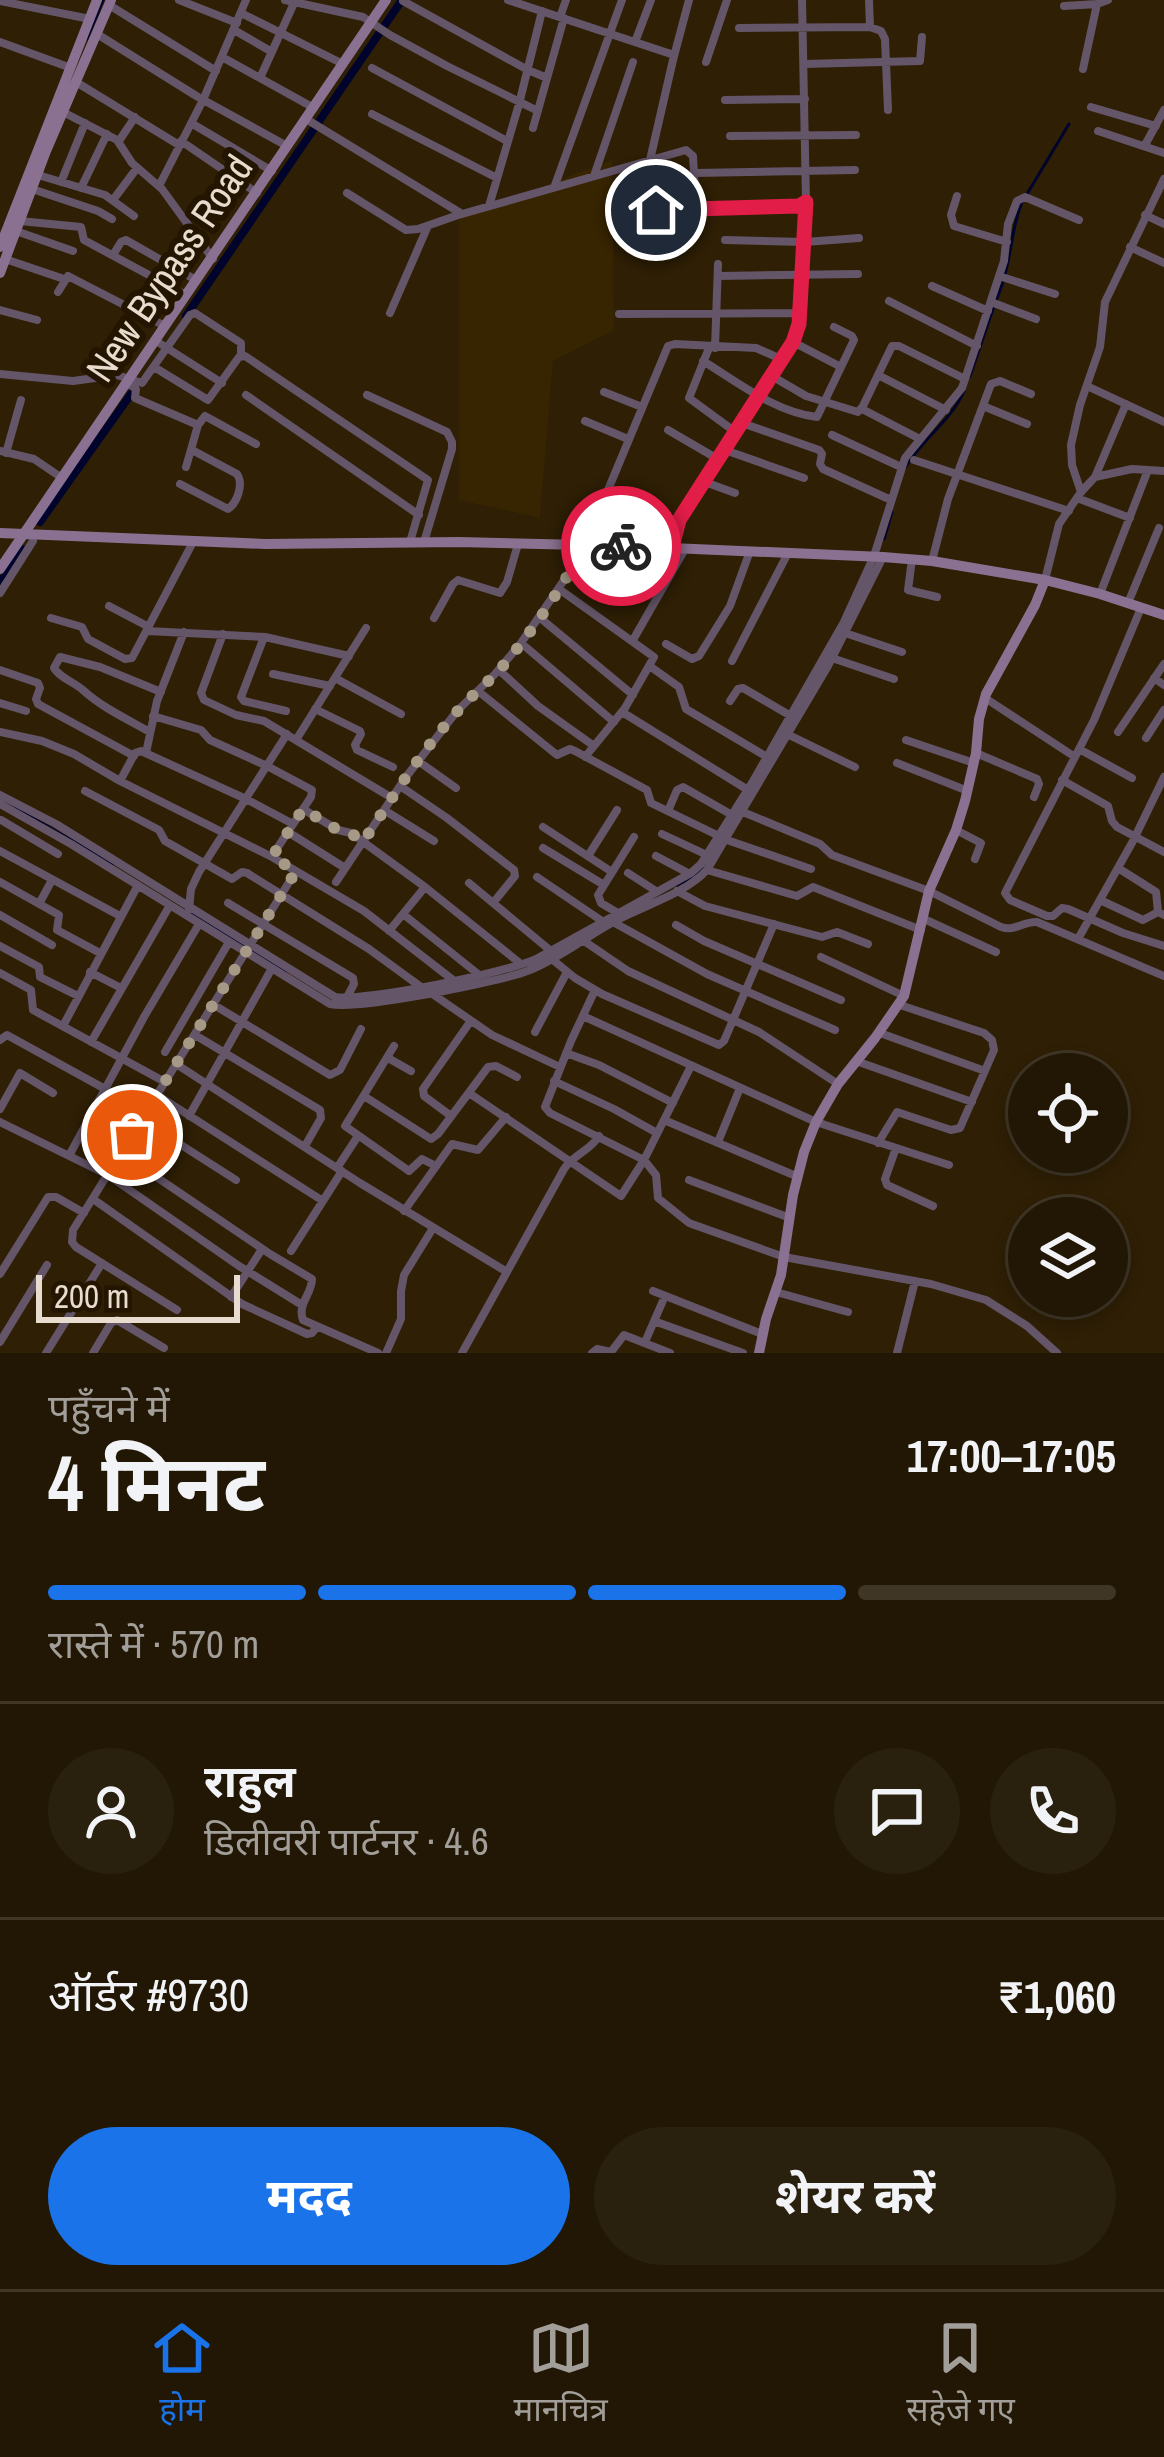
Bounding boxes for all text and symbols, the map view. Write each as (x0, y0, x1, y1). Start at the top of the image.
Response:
street label: New Bypass Road (74, 144, 264, 392)
pin (605, 159, 707, 261)
icon: home (623, 177, 689, 243)
courier (561, 486, 681, 606)
icon: bike (588, 513, 654, 579)
map controls (1008, 1053, 1128, 1317)
button: locate (1008, 1053, 1128, 1173)
pin (81, 1084, 183, 1186)
icon: bag (99, 1102, 165, 1168)
button: layers (1008, 1197, 1128, 1317)
scale bar (36, 1269, 240, 1322)
text: 200 m (54, 1274, 129, 1318)
text: पहुँचने में (48, 1382, 170, 1434)
text: 17:00–17:05 (907, 1425, 1116, 1486)
text: 4 मिनट (48, 1430, 265, 1535)
text: रास्ते में · 570 m (48, 1618, 259, 1670)
button: person (48, 1748, 174, 1874)
button: chat (834, 1748, 960, 1874)
button: phone (990, 1748, 1116, 1874)
text: राहुल (204, 1750, 296, 1811)
text: डिलीवरी पार्टनर · 4.6 (204, 1815, 489, 1867)
text: ऑर्डर #9730 (48, 1964, 249, 2025)
text: ₹1,060 (998, 1966, 1116, 2027)
button: मदद (48, 2127, 570, 2265)
button: शेयर करें (594, 2127, 1116, 2265)
tab: होम (149, 2315, 215, 2434)
tab: मानचित्र (513, 2315, 608, 2434)
tab: सहेजे गए (906, 2315, 1015, 2434)

